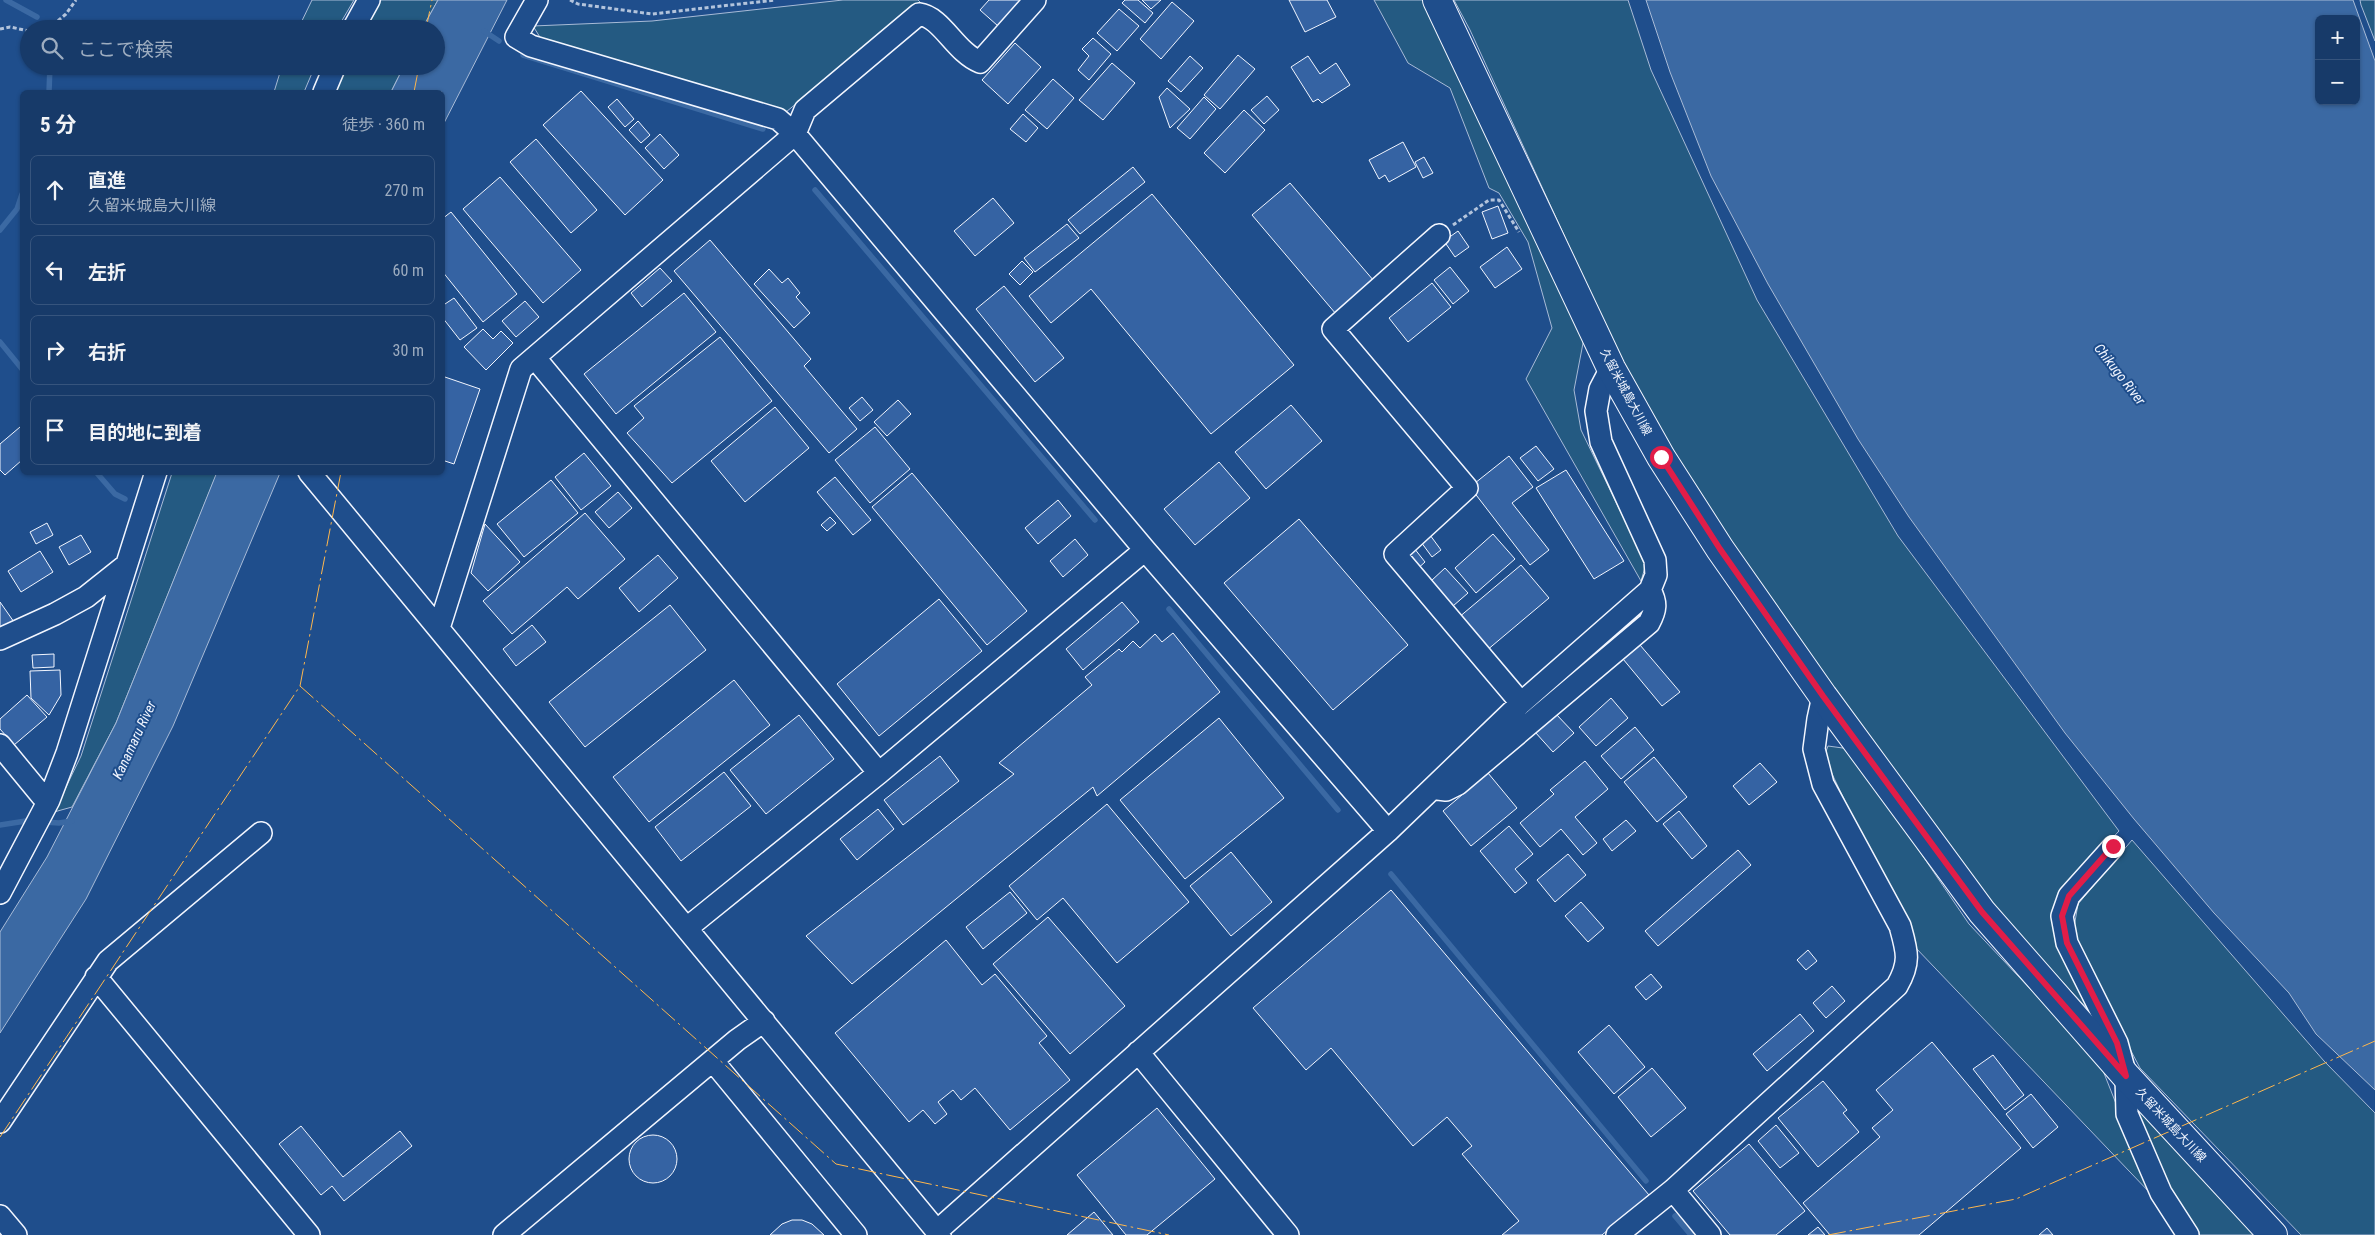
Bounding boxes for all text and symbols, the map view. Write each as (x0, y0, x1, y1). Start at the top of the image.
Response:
map controls (2315, 15, 2360, 105)
button: + (2315, 15, 2360, 60)
search box (20, 20, 445, 75)
icon: search (38, 34, 66, 62)
text: ここで検索 (78, 38, 173, 61)
button: − (2315, 60, 2360, 105)
text: 5 分 (40, 113, 76, 137)
text: 徒歩 · 360 m (342, 115, 425, 134)
text: 直進 (88, 169, 126, 192)
icon: ahead (41, 176, 69, 204)
text: 270 m (385, 181, 424, 200)
text: 久留米城島大川線 (88, 196, 216, 215)
icon: left (41, 256, 69, 284)
text: 左折 (88, 261, 126, 284)
text: 60 m (392, 261, 424, 280)
icon: right (41, 336, 69, 364)
water label: Chikugo River (2091, 340, 2149, 408)
text: 右折 (88, 341, 126, 364)
text: 30 m (392, 341, 424, 360)
street label: 久留米城島大川線 (1597, 346, 1655, 438)
icon: arrive (41, 416, 69, 444)
text: 目的地に到着 (88, 421, 202, 444)
route start (1650, 446, 1673, 469)
water label: Kanamaru River (109, 698, 159, 782)
route end (2102, 835, 2125, 858)
street label: 久留米城島大川線 (2133, 1085, 2209, 1165)

